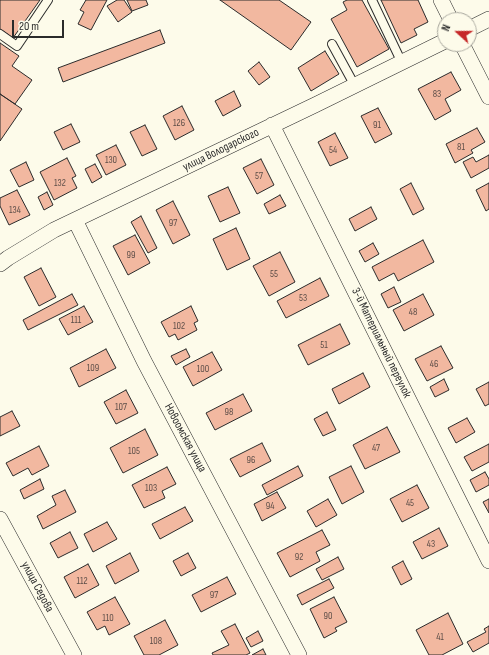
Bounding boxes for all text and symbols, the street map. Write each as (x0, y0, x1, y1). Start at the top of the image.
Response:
scale bar (14, 12, 66, 38)
north arrow (437, 12, 477, 52)
text: 20 m (19, 19, 39, 34)
text: N (439, 23, 453, 33)
house number: 83 (433, 88, 441, 100)
house number: 126 (173, 117, 185, 129)
house number: 91 (373, 119, 381, 131)
street label: улица Володарского (181, 125, 261, 175)
house number: 81 (457, 141, 465, 153)
house number: 54 (329, 144, 337, 156)
house number: 130 (105, 154, 117, 166)
house number: 57 (255, 170, 263, 182)
house number: 132 (54, 177, 66, 189)
house number: 134 (9, 204, 21, 216)
house number: 97 (169, 217, 177, 229)
house number: 99 (127, 249, 135, 261)
house number: 55 (270, 268, 278, 280)
street label: 3-й Материальный переулок (348, 286, 414, 400)
house number: 53 (299, 292, 307, 304)
house number: 48 (409, 306, 417, 318)
house number: 111 (71, 314, 81, 326)
house number: 102 (173, 320, 185, 332)
house number: 51 (320, 339, 328, 351)
house number: 46 (430, 358, 438, 370)
house number: 109 (87, 362, 99, 374)
house number: 100 (197, 363, 209, 375)
house number: 107 (115, 401, 127, 413)
street label: Новоомская улица (161, 401, 209, 475)
house number: 98 (225, 406, 233, 418)
house number: 47 (372, 442, 380, 454)
house number: 105 (128, 445, 140, 457)
house number: 96 (247, 454, 255, 466)
house number: 103 (145, 482, 157, 494)
house number: 45 (406, 497, 414, 509)
house number: 94 (266, 500, 274, 512)
house number: 43 (427, 538, 435, 550)
house number: 92 (295, 551, 303, 563)
street label: улица Седова (18, 559, 56, 615)
house number: 112 (76, 575, 88, 587)
house number: 97 (210, 589, 218, 601)
house number: 90 (324, 610, 332, 622)
house number: 110 (102, 612, 114, 624)
house number: 41 (436, 631, 444, 643)
house number: 108 (150, 635, 162, 647)

